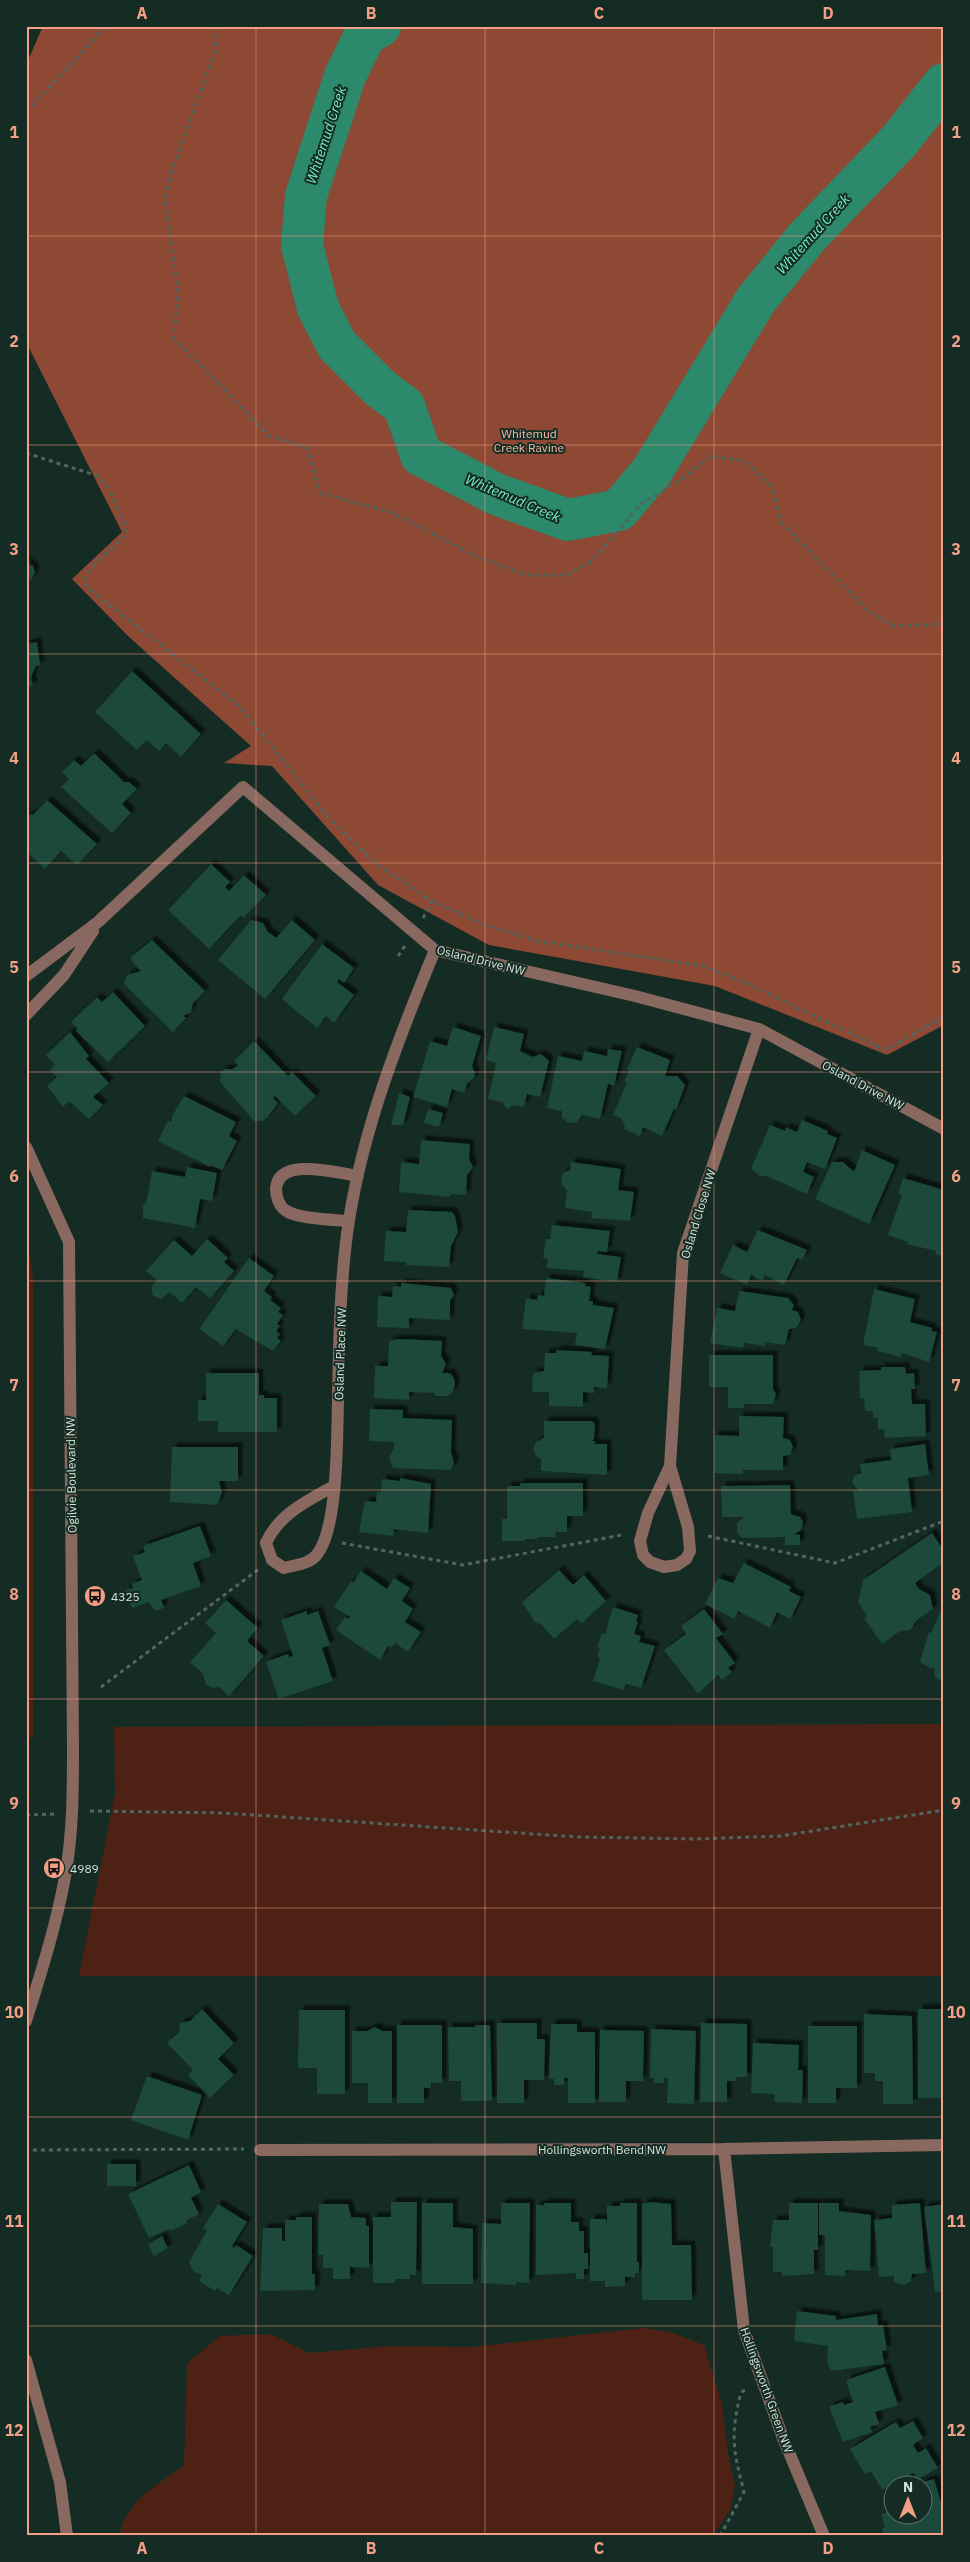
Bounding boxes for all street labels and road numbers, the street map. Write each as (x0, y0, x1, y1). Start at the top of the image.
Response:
street label: Osland Drive NW (435, 942, 527, 978)
street label: Osland Drive NW (820, 1057, 907, 1113)
street label: Osland Close NW (677, 1167, 719, 1260)
street label: Osland Place NW (331, 1307, 349, 1400)
street label: Ogilvie Boulevard NW (62, 1417, 80, 1533)
street label: Hollingsworth Bend NW (538, 2142, 666, 2157)
street label: Hollingsworth Green NW (737, 2325, 797, 2455)

